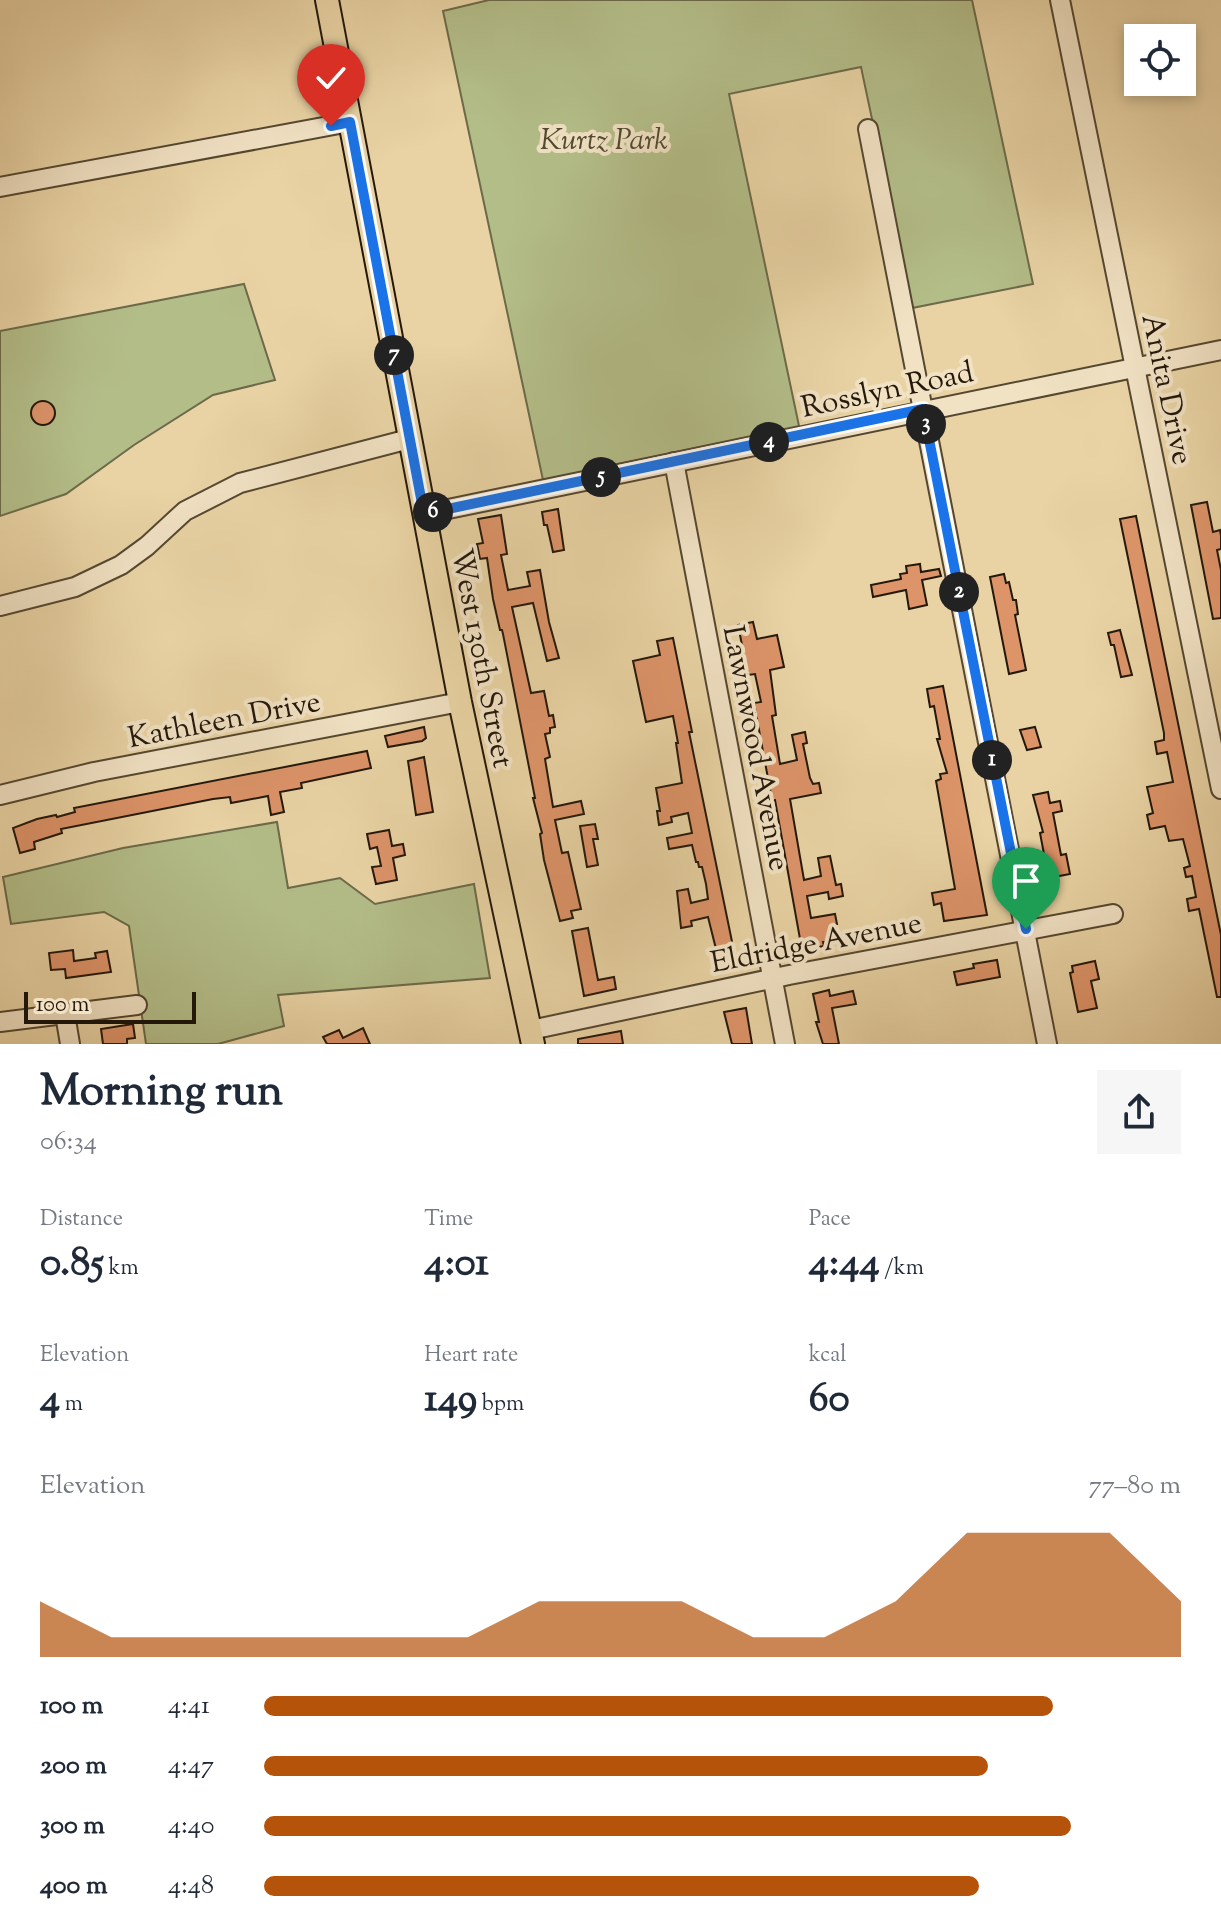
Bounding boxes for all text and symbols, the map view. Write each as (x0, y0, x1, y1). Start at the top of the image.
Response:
map controls (1124, 24, 1196, 96)
button: locate (1124, 24, 1196, 96)
pin (297, 44, 365, 126)
icon: check (309, 56, 353, 100)
park label: Kurtz Park (540, 120, 668, 163)
street label: Anita Drive (1129, 310, 1203, 469)
pin: 7 (374, 335, 414, 375)
text: 7 (388, 339, 400, 371)
street label: Rosslyn Road (797, 352, 978, 431)
pin: 3 (906, 404, 946, 444)
text: 3 (922, 408, 930, 440)
pin: 4 (749, 422, 789, 462)
text: 4 (763, 426, 775, 458)
pin: 5 (581, 457, 621, 497)
text: 5 (597, 461, 605, 493)
pin: 6 (413, 492, 453, 532)
text: 6 (428, 496, 438, 528)
street label: West 130th Street (438, 545, 523, 772)
pin: 2 (939, 572, 979, 612)
text: 2 (954, 576, 964, 608)
street label: Lawnwood Avenue (710, 622, 799, 875)
street label: Kathleen Drive (124, 682, 325, 761)
pin: 1 (972, 740, 1012, 780)
text: 1 (988, 744, 996, 776)
pin (992, 847, 1060, 929)
icon: arrive (1004, 859, 1048, 903)
street label: Eldridge Avenue (707, 903, 926, 986)
scale bar (24, 988, 196, 1024)
text: 100 m (36, 990, 89, 1022)
text: Morning run (40, 1062, 283, 1125)
button: share (1097, 1070, 1181, 1154)
text: 06:34 (40, 1124, 97, 1161)
text: Distance (40, 1204, 123, 1236)
text: Time (424, 1204, 473, 1236)
text: Pace (809, 1204, 851, 1236)
text: 0.85 (40, 1236, 104, 1293)
text: 4:01 (424, 1236, 489, 1293)
text: 4:44 (809, 1236, 880, 1293)
text: km (104, 1253, 139, 1285)
text: /km (880, 1253, 924, 1285)
text: Elevation (40, 1340, 129, 1372)
text: Heart rate (424, 1340, 518, 1372)
text: kcal (809, 1340, 846, 1372)
text: 4 (40, 1372, 60, 1429)
text: 149 (424, 1372, 477, 1429)
text: 60 (809, 1372, 850, 1429)
text: m (60, 1389, 83, 1421)
text: bpm (477, 1389, 524, 1421)
text: Elevation (40, 1468, 145, 1505)
text: 77–80 m (1089, 1468, 1181, 1505)
text: 100 m (40, 1688, 103, 1725)
text: 4:41 (168, 1688, 210, 1725)
text: 200 m (40, 1748, 107, 1785)
text: 4:47 (168, 1748, 214, 1785)
text: 300 m (40, 1808, 105, 1845)
text: 4:40 (168, 1808, 215, 1845)
text: 400 m (40, 1868, 107, 1905)
text: 4:48 (168, 1868, 214, 1905)

